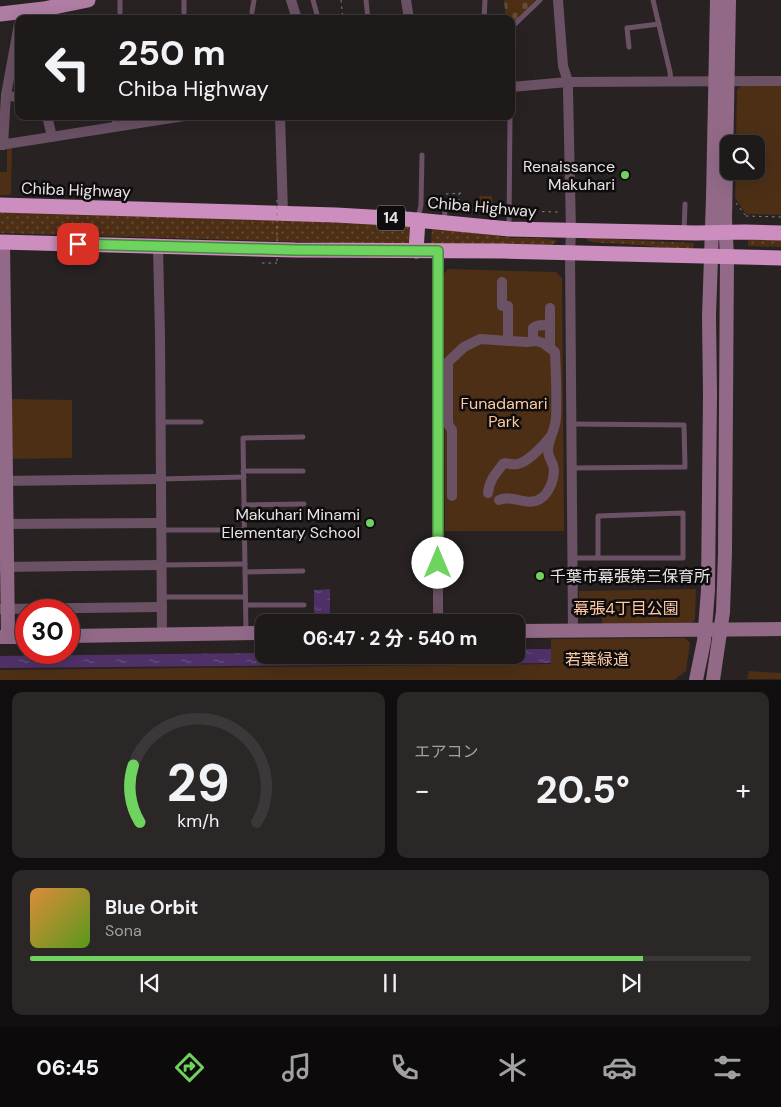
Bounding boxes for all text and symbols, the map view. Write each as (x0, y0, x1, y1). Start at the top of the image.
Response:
text: 250 m (118, 30, 226, 76)
icon: left (35, 35, 100, 100)
text: Chiba Highway (118, 74, 269, 103)
map controls (720, 135, 765, 180)
button: search (720, 135, 765, 180)
place label: Renaissance Makuhari (523, 156, 615, 195)
marker: Renaissance Makuhari (619, 169, 631, 181)
street label: Chiba Highway (21, 178, 131, 202)
street label: Chiba Highway (426, 192, 538, 222)
road number: 14 (377, 206, 405, 230)
pin (57, 223, 99, 265)
icon: arrive (64, 230, 92, 258)
park label: Funadamari Park (460, 393, 548, 432)
place label: Makuhari Minami Elementary School (222, 504, 360, 543)
marker: Makuhari Minami Elementary School (364, 517, 376, 529)
position arrow (411, 536, 463, 588)
place label: 千葉市幕張第三保育所 (550, 566, 710, 587)
marker: 千葉市幕張第三保育所 (534, 570, 546, 582)
park label: 幕張4丁目公園 (573, 598, 679, 619)
speed limit sign: 30 (15, 599, 80, 664)
text: 06:47 · 2 分 · 540 m (303, 626, 477, 651)
park label: 若葉緑道 (565, 649, 629, 670)
text: エアコン (415, 741, 479, 762)
text: 29 (167, 749, 230, 817)
text: 20.5° (536, 765, 630, 815)
text: − (415, 772, 430, 809)
text: + (736, 772, 751, 809)
text: km/h (177, 809, 219, 833)
text: Blue Orbit (105, 895, 198, 920)
text: Sona (105, 920, 142, 941)
icon: previous (136, 969, 164, 997)
icon: pause (376, 969, 404, 997)
icon: next (617, 969, 645, 997)
icon: directions (172, 1050, 207, 1085)
icon: music (279, 1050, 314, 1085)
icon: phone (387, 1050, 422, 1085)
icon: climate (495, 1050, 530, 1085)
icon: car (602, 1050, 637, 1085)
icon: filters (710, 1050, 745, 1085)
text: 06:45 (36, 1053, 99, 1082)

